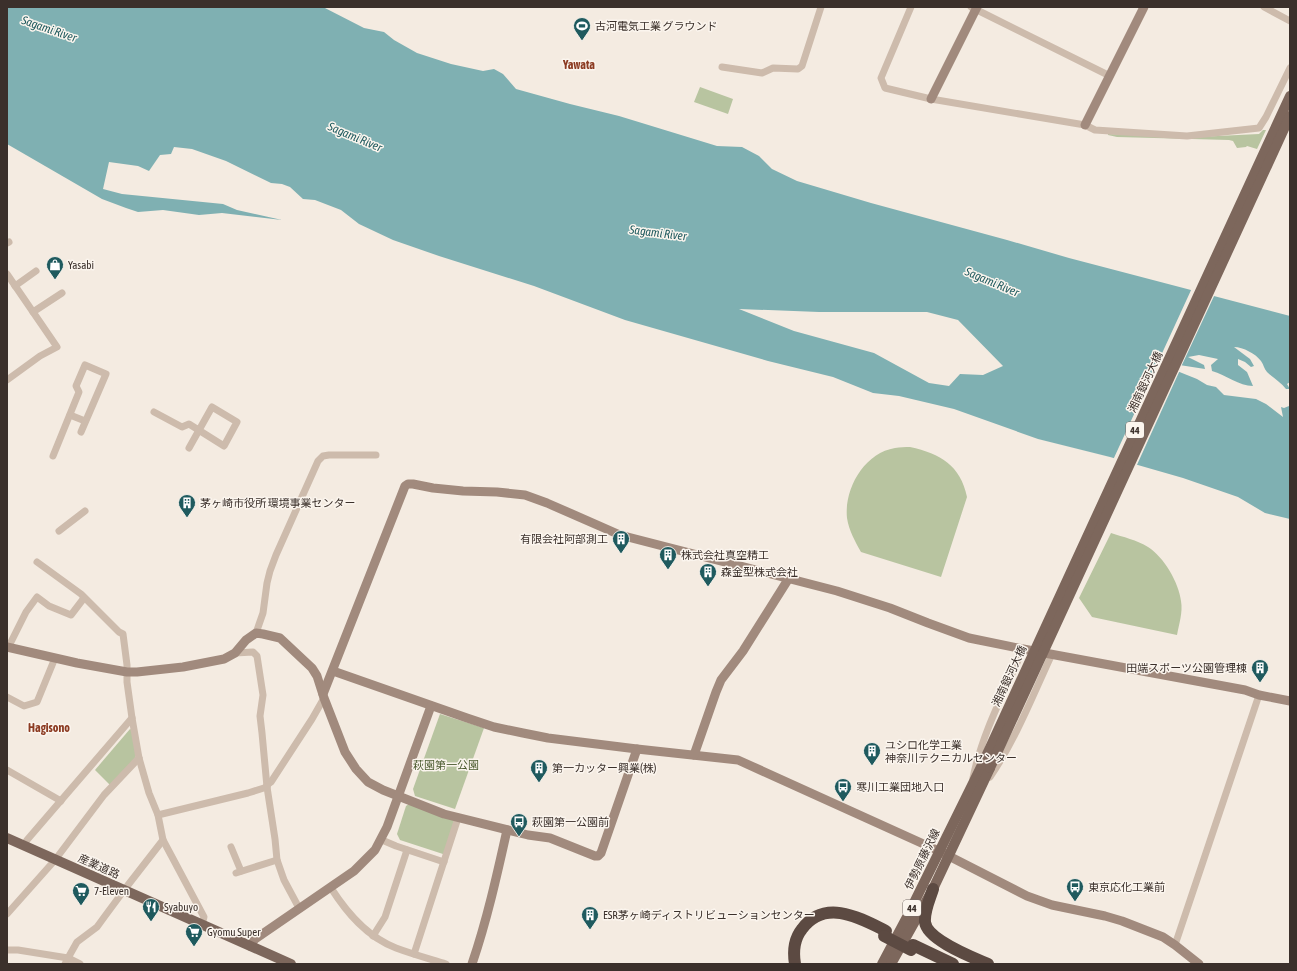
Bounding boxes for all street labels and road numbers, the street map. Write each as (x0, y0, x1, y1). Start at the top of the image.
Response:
street label: 湘南銀河大橋 (1126, 350, 1164, 414)
road number: 44 (1126, 422, 1144, 438)
street label: 湘南銀河大橋 (990, 644, 1028, 708)
street label: 伊勢原藤沢線 (902, 827, 942, 891)
street label: 産業道路 (76, 852, 122, 880)
road number: 44 (903, 900, 921, 916)

